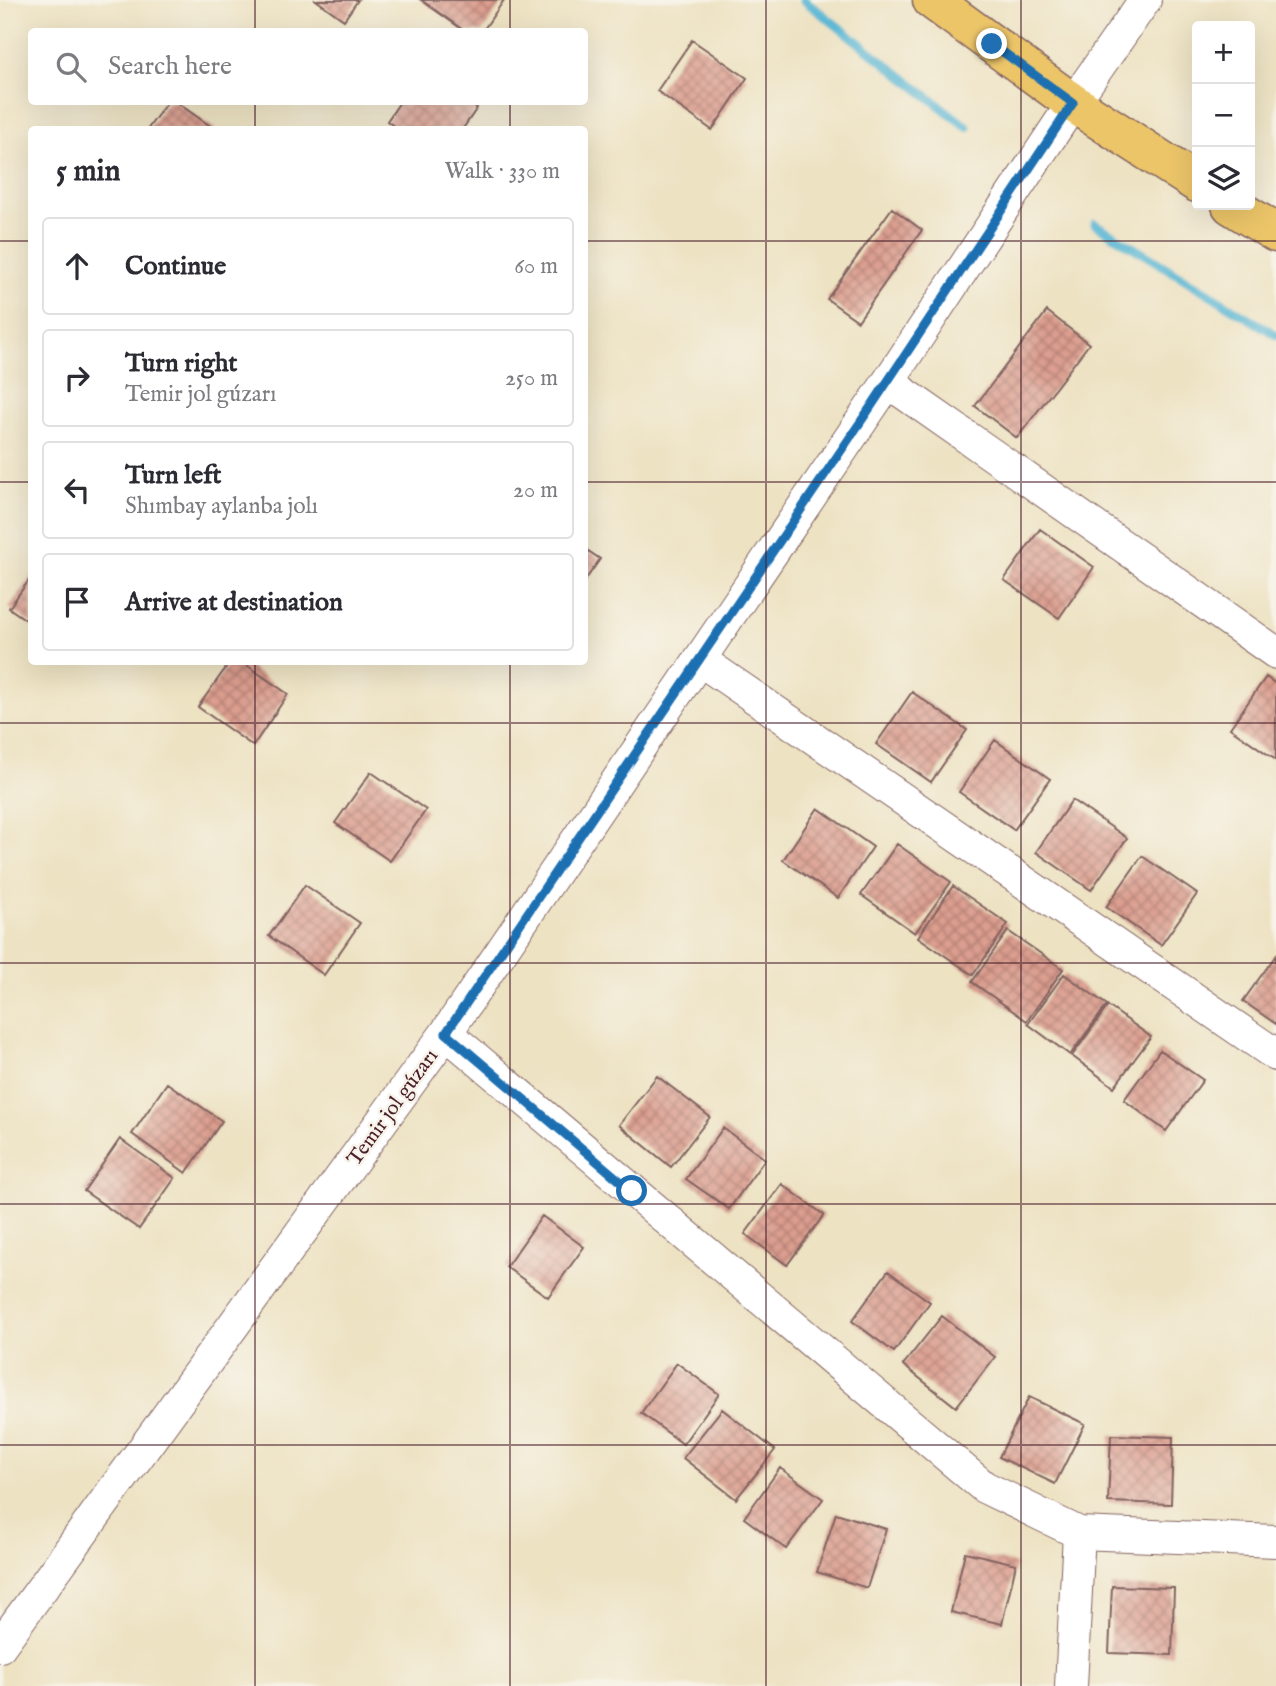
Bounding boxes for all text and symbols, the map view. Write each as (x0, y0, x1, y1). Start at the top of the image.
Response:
map controls (1192, 21, 1255, 210)
button: + (1192, 21, 1255, 84)
search box (28, 28, 588, 105)
route end (976, 28, 1007, 59)
icon: search (52, 48, 90, 86)
text: Search here (108, 50, 232, 83)
button: − (1192, 84, 1255, 147)
button: layers (1192, 147, 1255, 210)
text: 5 min (56, 153, 121, 191)
text: Walk · 330 m (445, 157, 560, 186)
icon: ahead (58, 247, 96, 285)
text: Continue (125, 250, 226, 283)
text: 60 m (514, 252, 558, 281)
text: Turn right (125, 347, 238, 380)
icon: right (58, 359, 96, 397)
text: 250 m (505, 364, 558, 393)
text: Temir jol gúzarı (125, 380, 276, 409)
text: Turn left (125, 459, 222, 492)
icon: left (58, 471, 96, 509)
text: 20 m (513, 476, 558, 505)
text: Shımbay aylanba jolı (125, 492, 318, 521)
icon: arrive (58, 583, 96, 621)
text: Arrive at destination (125, 586, 343, 619)
street label: Temir jol gúzarı (342, 1044, 445, 1172)
route start (616, 1175, 647, 1206)

